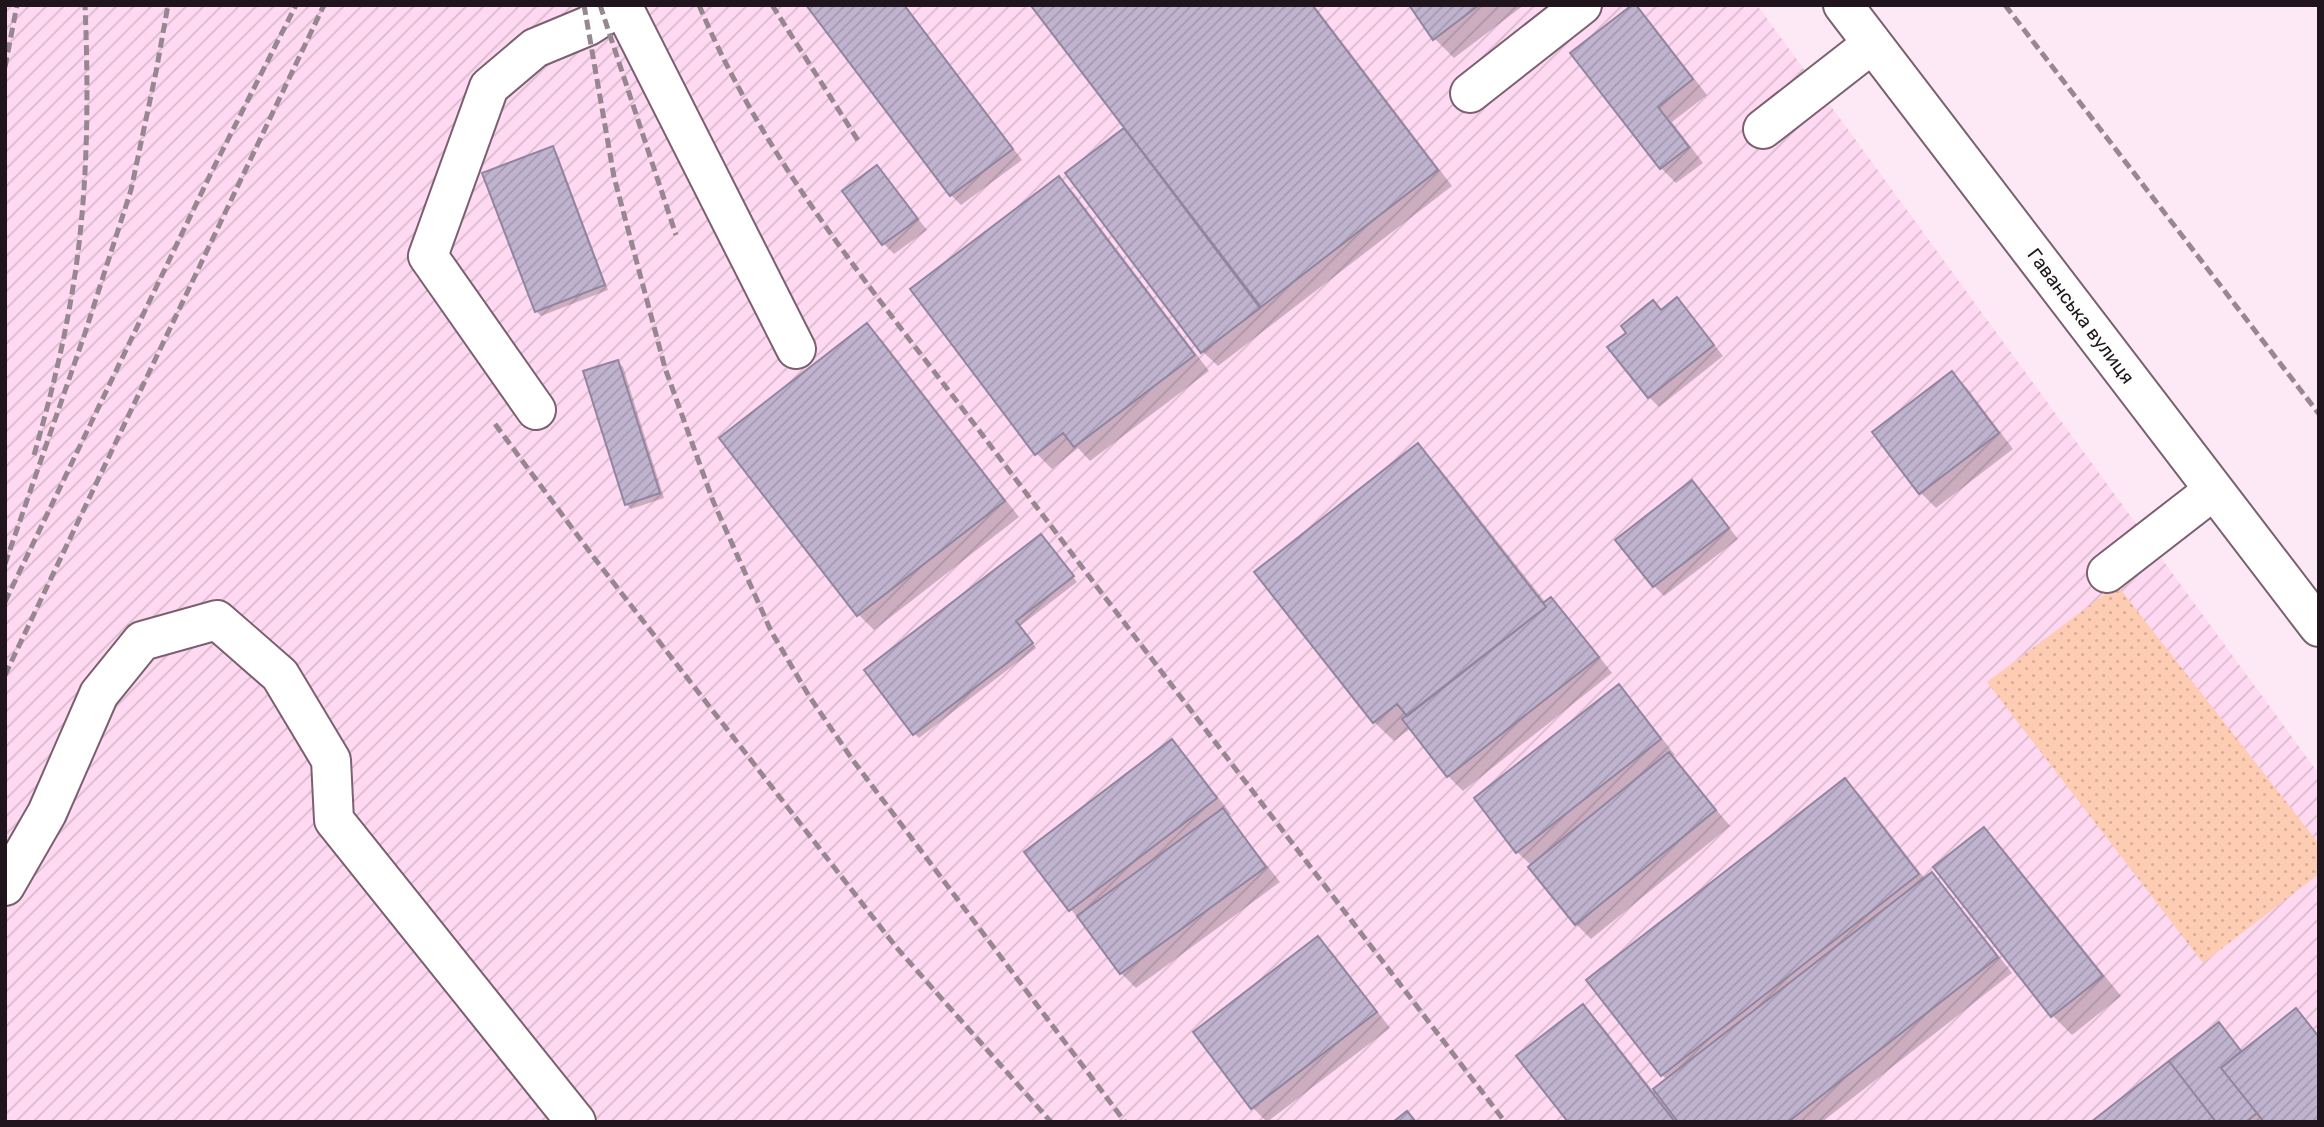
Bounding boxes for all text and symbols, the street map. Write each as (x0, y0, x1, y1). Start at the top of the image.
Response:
street label: Гаванська вулиця (2023, 244, 2139, 388)

